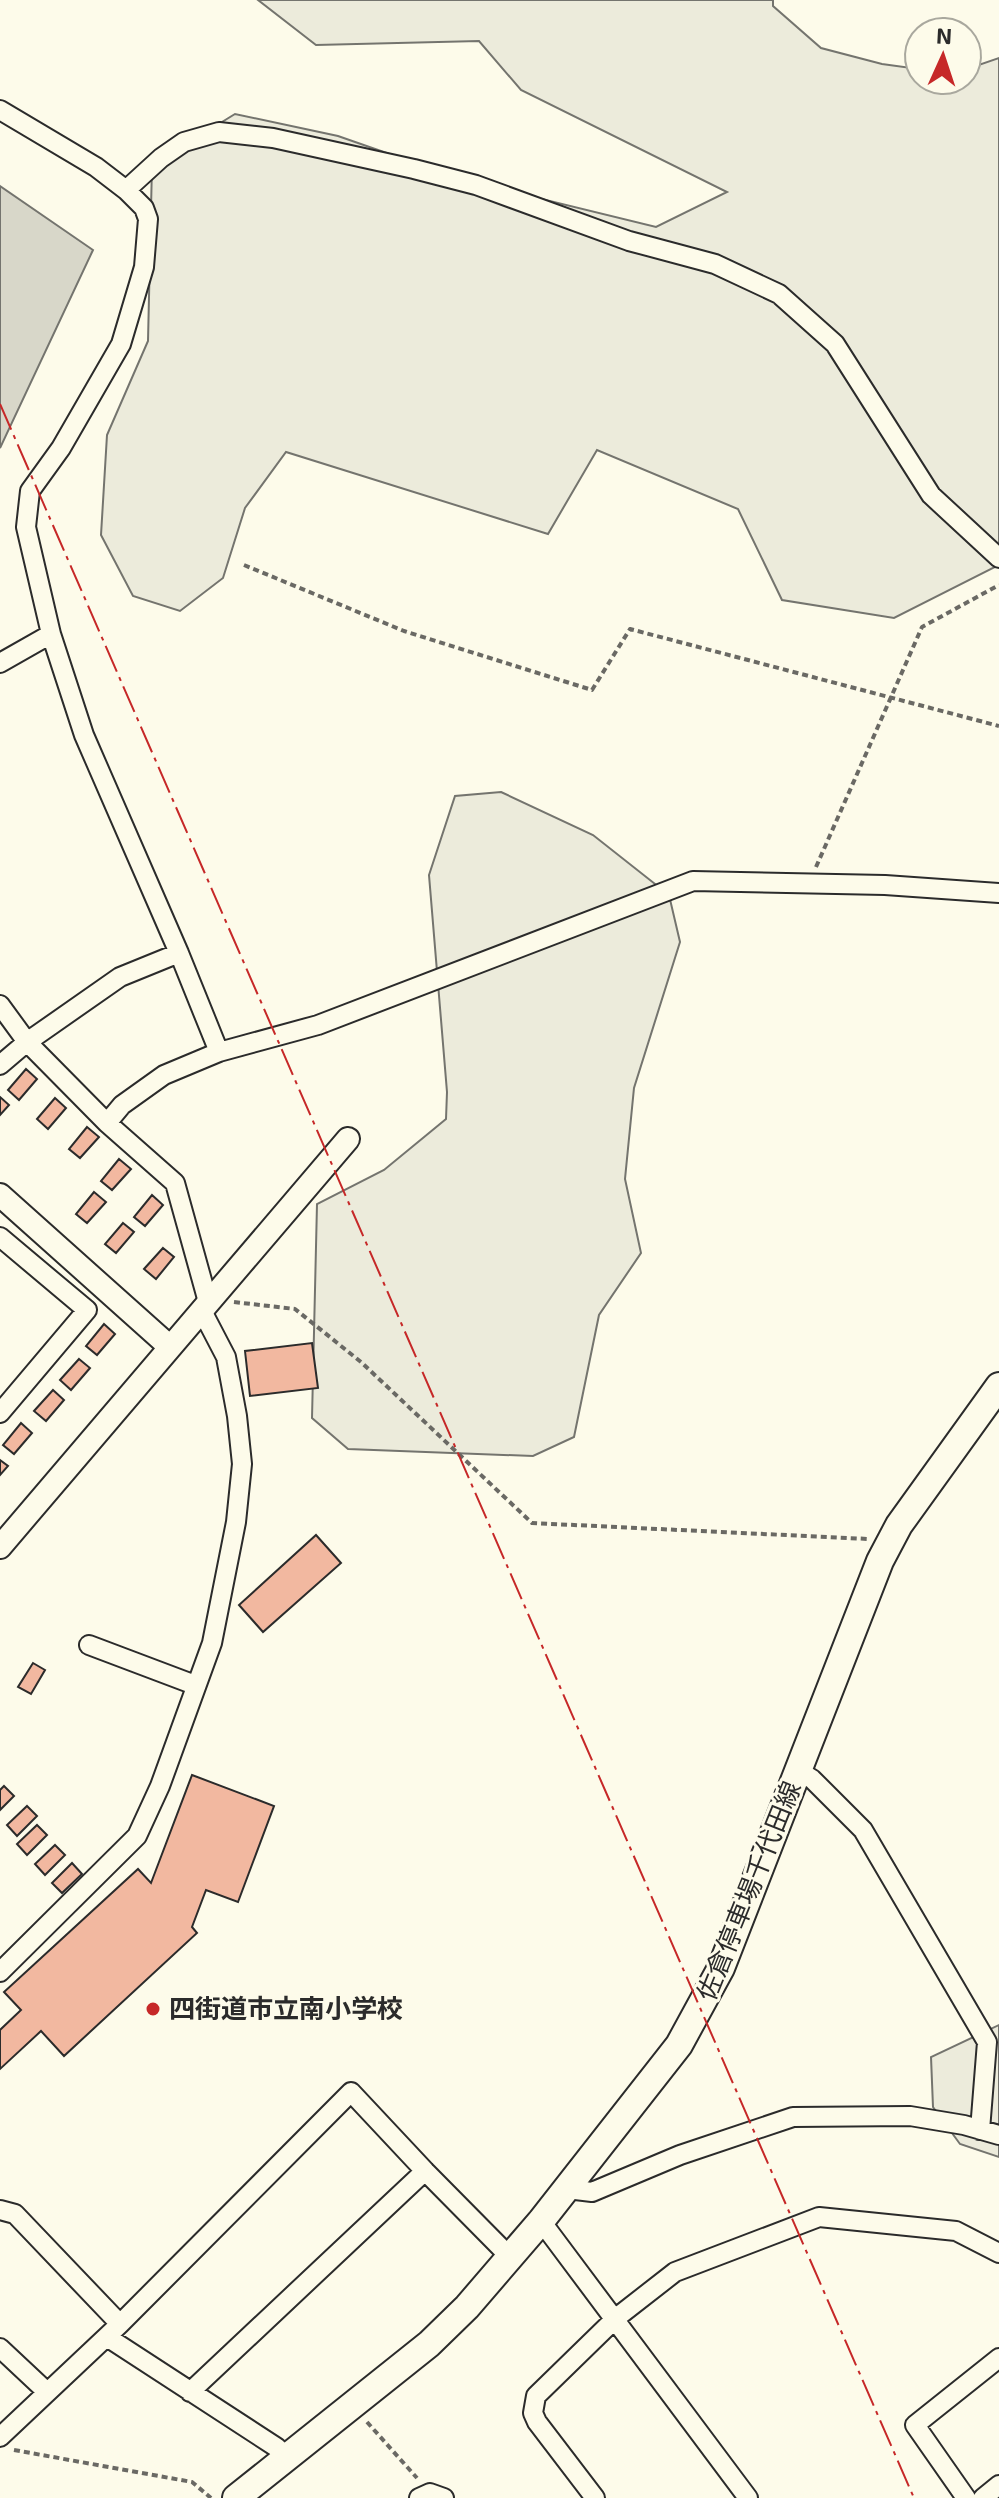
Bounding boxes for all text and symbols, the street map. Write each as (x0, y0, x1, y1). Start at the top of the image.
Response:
north arrow (903, 16, 983, 96)
text: N (935, 22, 953, 48)
street label: 佐倉停車場千代田線 (689, 1776, 806, 2005)
place label: 四街道市立南小学校 (169, 1992, 403, 2023)
marker: 四街道市立南小学校 (144, 2000, 162, 2018)

